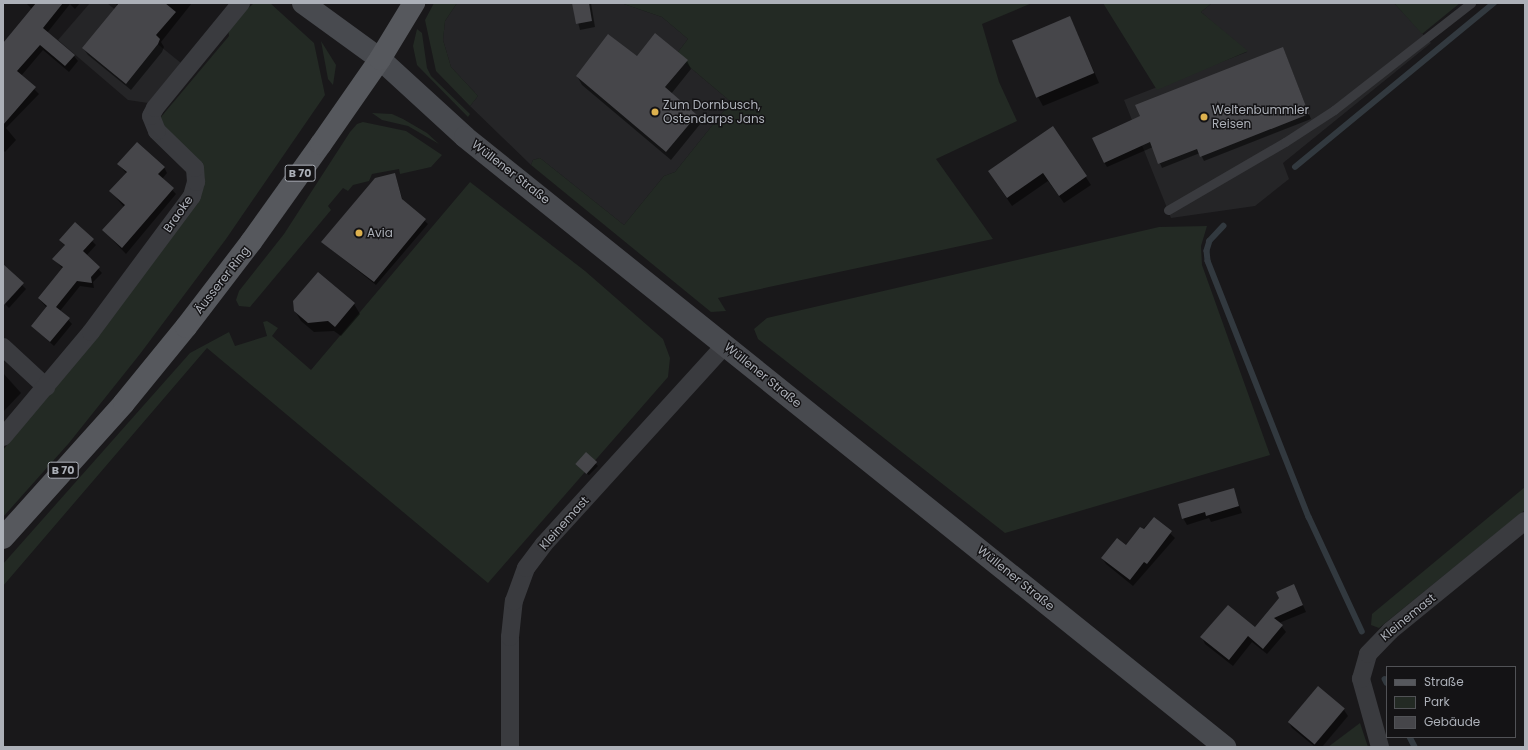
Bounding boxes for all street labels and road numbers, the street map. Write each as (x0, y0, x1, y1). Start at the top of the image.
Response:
street label: Wüllener Straße (469, 137, 553, 207)
road number: B 70 (284, 164, 316, 182)
street label: Braoke (160, 193, 196, 235)
street label: Äusserer Ring (191, 244, 253, 316)
street label: Wüllener Straße (721, 339, 805, 411)
road number: B 70 (47, 461, 79, 479)
street label: Kleinemast (536, 493, 592, 553)
street label: Wüllener Straße (974, 542, 1058, 614)
street label: Kleinemast (1378, 590, 1438, 644)

